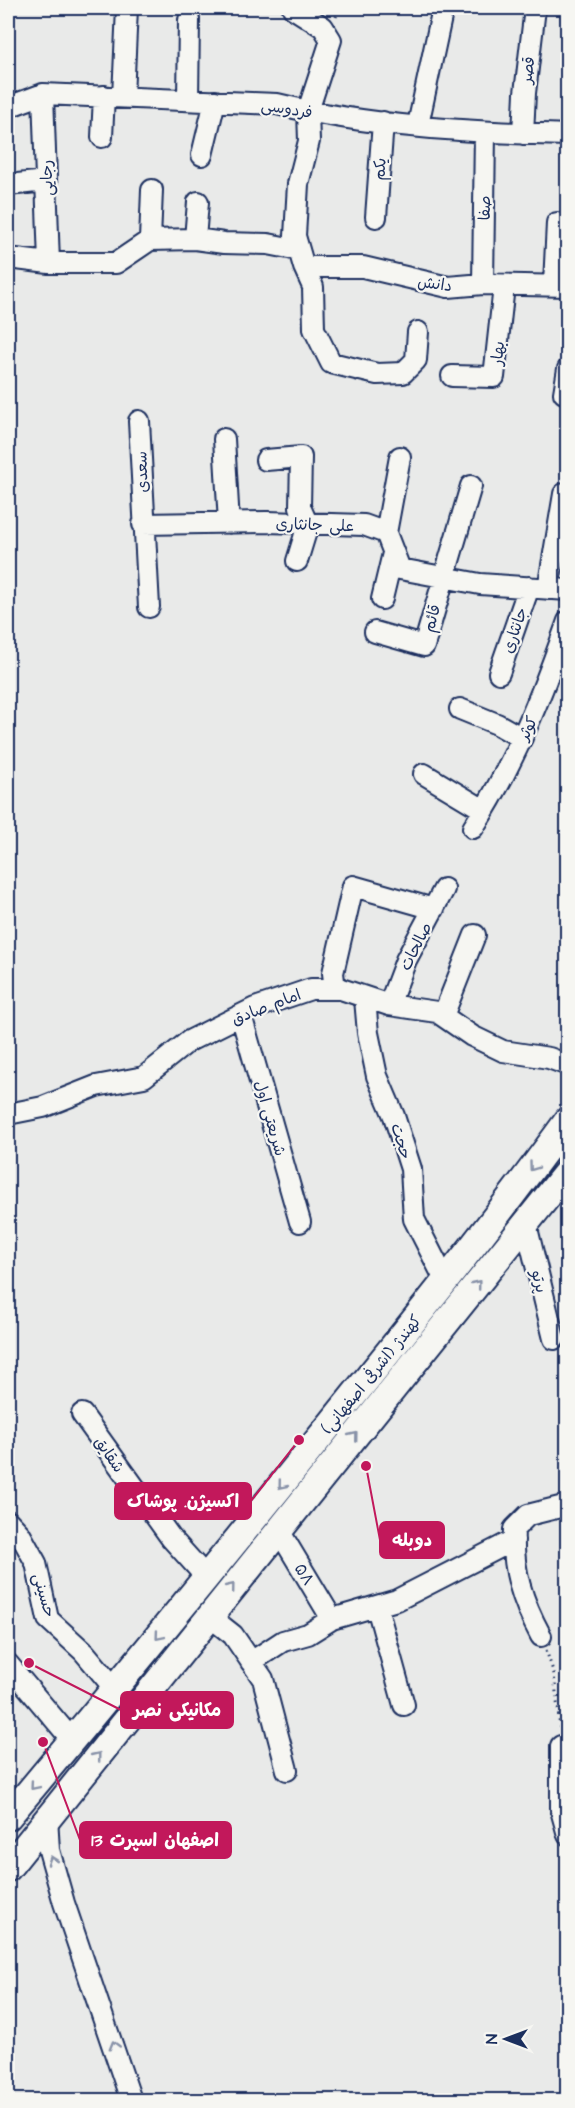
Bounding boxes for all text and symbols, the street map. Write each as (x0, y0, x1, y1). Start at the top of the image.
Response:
street label: قصر (515, 55, 541, 87)
street label: فردوسی (260, 94, 314, 124)
street label: یکم (368, 157, 393, 181)
street label: رجایی (35, 159, 59, 196)
street label: صفا (474, 195, 496, 221)
street label: دانش (416, 271, 453, 297)
street label: بهار (486, 340, 510, 368)
street label: سعدی (130, 451, 154, 493)
street label: علی جانثاری (275, 513, 355, 537)
street label: قائم (418, 602, 447, 635)
street label: جانثاری (497, 604, 533, 656)
street label: کوثر (512, 713, 543, 746)
street label: صالحات (394, 919, 437, 974)
street label: امام صادق (228, 984, 305, 1031)
street label: شریعتی اول (249, 1078, 291, 1159)
street label: حجت (385, 1121, 417, 1162)
one-way arrow (529, 1161, 540, 1172)
street label: پرتو (525, 1266, 553, 1295)
one-way arrow (469, 1280, 480, 1291)
street label: کهندژ (اشرفی اصفهانی) (317, 1310, 427, 1439)
street label: شقایق (89, 1432, 129, 1477)
one-way arrow (346, 1432, 357, 1443)
one-way arrow (278, 1478, 289, 1489)
callout: اکسیژن. پوشاک (115, 1483, 251, 1519)
text: اکسیژن. پوشاک (127, 1489, 239, 1514)
callout: دوبله (380, 1522, 444, 1558)
text: دوبله (392, 1528, 432, 1553)
street label: ۵۸ (289, 1559, 319, 1590)
street label: حسینی (27, 1571, 61, 1620)
one-way arrow (224, 1583, 235, 1594)
one-way arrow (155, 1629, 166, 1640)
callout: مکانیکی نصر (121, 1692, 233, 1728)
text: مکانیکی نصر (131, 1698, 221, 1723)
one-way arrow (89, 1752, 100, 1763)
one-way arrow (30, 1779, 41, 1790)
callout: اصفهان اسپرت 13 (80, 1822, 231, 1858)
text: اصفهان اسپرت 13 (91, 1828, 219, 1853)
one-way arrow (47, 1855, 60, 1866)
north arrow (476, 2009, 536, 2069)
text: N (481, 2034, 503, 2044)
one-way arrow (109, 2040, 121, 2051)

